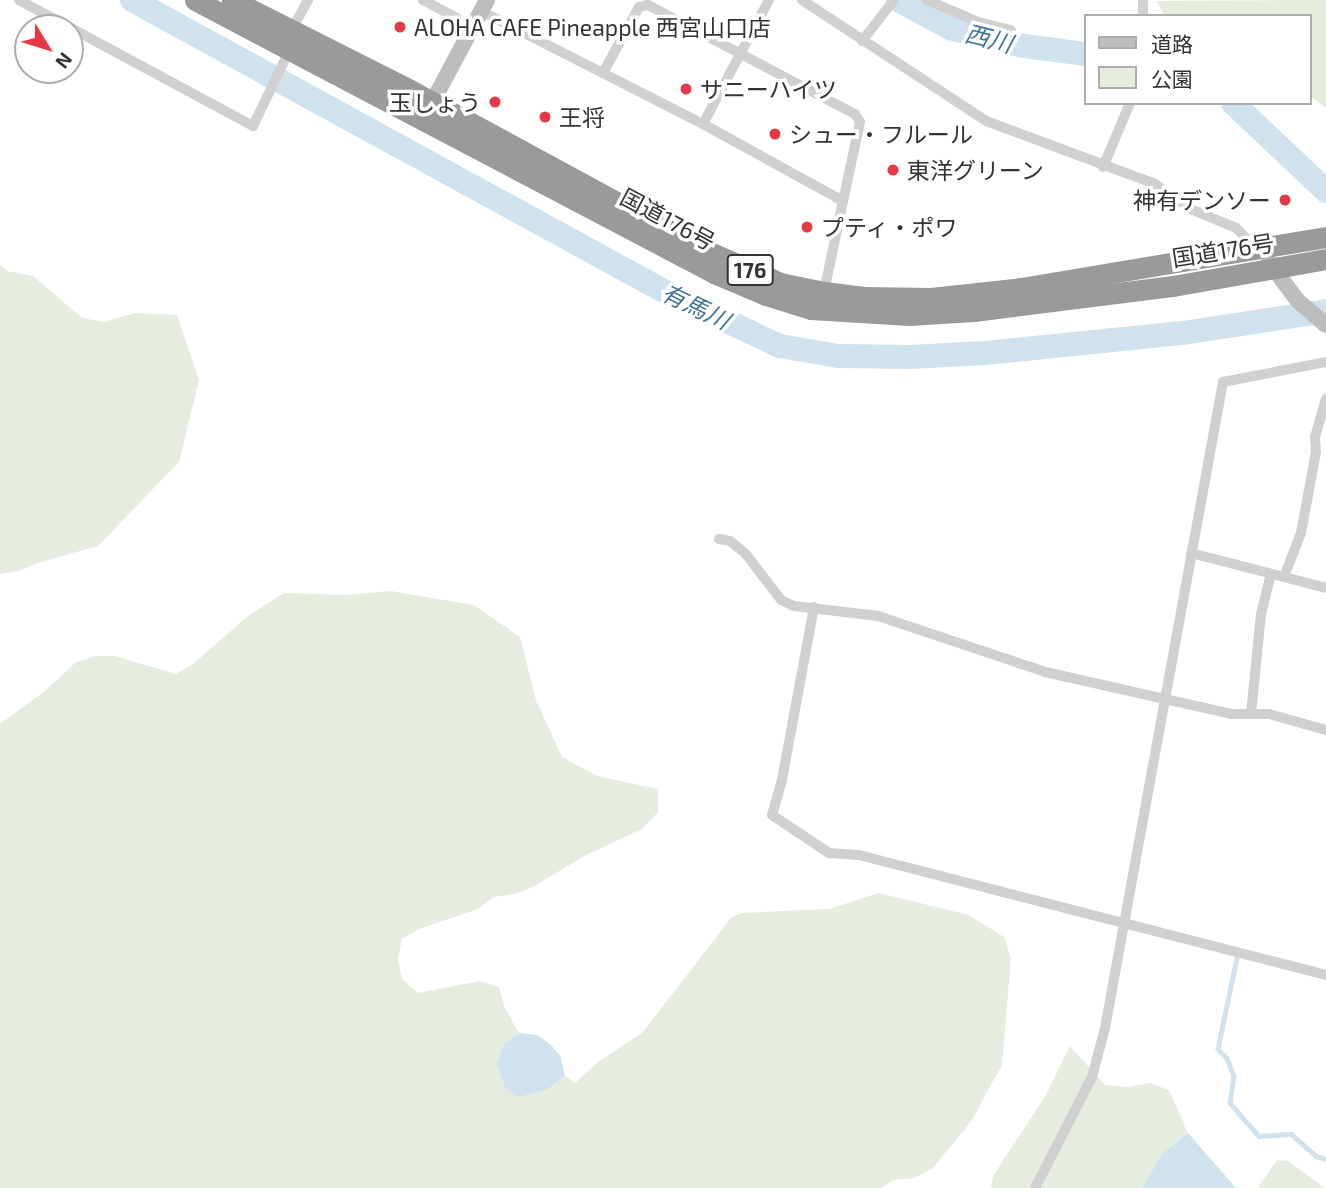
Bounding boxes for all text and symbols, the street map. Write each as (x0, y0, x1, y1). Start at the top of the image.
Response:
place label: ALOHA CAFE Pineapple 西宮山口店 (414, 13, 771, 41)
north arrow (14, 14, 84, 84)
legend (1084, 14, 1312, 105)
water label: 西川 (962, 18, 1016, 58)
marker: ALOHA CAFE Pineapple 西宮山口店 (392, 19, 408, 35)
text: 道路 (1151, 31, 1193, 56)
text: N (51, 49, 78, 73)
text: 公園 (1151, 66, 1193, 91)
place label: サニーハイツ (700, 75, 838, 103)
marker: サニーハイツ (678, 81, 694, 97)
place label: 玉しょう (389, 88, 481, 116)
marker: 玉しょう (487, 94, 503, 110)
place label: 王将 (559, 103, 605, 131)
marker: 王将 (537, 109, 553, 125)
place label: シュー・フルール (789, 120, 973, 148)
marker: シュー・フルール (767, 126, 783, 142)
place label: 東洋グリーン (907, 156, 1045, 184)
marker: 東洋グリーン (885, 162, 901, 178)
street label: 国道176号 (616, 183, 720, 255)
place label: 神有デンソー (1133, 186, 1271, 214)
marker: 神有デンソー (1277, 192, 1293, 208)
place label: プティ・ポワ (821, 213, 959, 241)
marker: プティ・ポワ (799, 219, 815, 235)
street label: 国道176号 (1170, 228, 1276, 272)
road number: 176 (726, 252, 774, 288)
water label: 有馬川 (657, 277, 735, 335)

